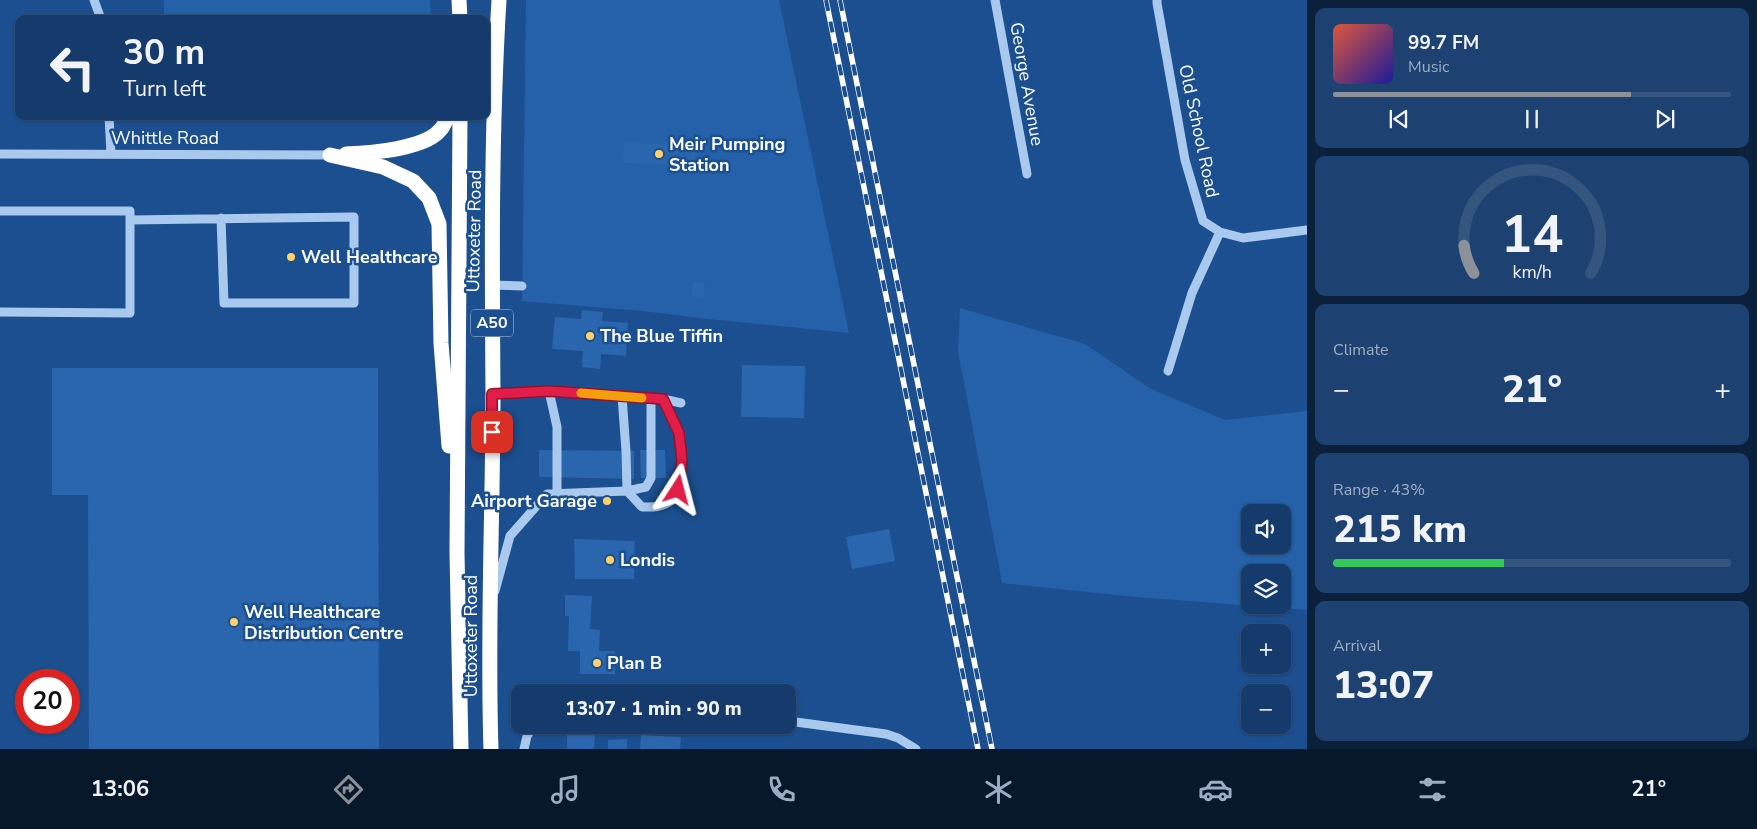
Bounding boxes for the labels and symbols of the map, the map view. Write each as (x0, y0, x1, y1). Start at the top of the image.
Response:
street label: George Avenue (1004, 20, 1050, 148)
street label: Old School Road (1173, 62, 1225, 200)
street label: Whittle Road (111, 126, 219, 150)
place label: Meir Pumping Station (669, 132, 785, 177)
marker: Meir Pumping Station (653, 148, 665, 160)
street label: Uttoxeter Road (461, 169, 487, 293)
place label: Well Healthcare (301, 245, 438, 269)
marker: Well Healthcare (285, 251, 297, 263)
road number: A50 (471, 309, 513, 336)
place label: The Blue Tiffin (600, 324, 723, 348)
marker: The Blue Tiffin (584, 330, 596, 342)
pin (471, 411, 513, 453)
position arrow (651, 463, 703, 515)
place label: Airport Garage (471, 489, 597, 513)
marker: Airport Garage (601, 495, 613, 507)
place label: Londis (620, 548, 675, 572)
marker: Londis (604, 554, 616, 566)
street label: Uttoxeter Road (459, 575, 483, 697)
place label: Well Healthcare Distribution Centre (244, 600, 404, 645)
marker: Well Healthcare Distribution Centre (228, 616, 240, 628)
place label: Plan B (607, 651, 662, 675)
marker: Plan B (591, 657, 603, 669)
speed limit sign: 20 (15, 669, 80, 734)

